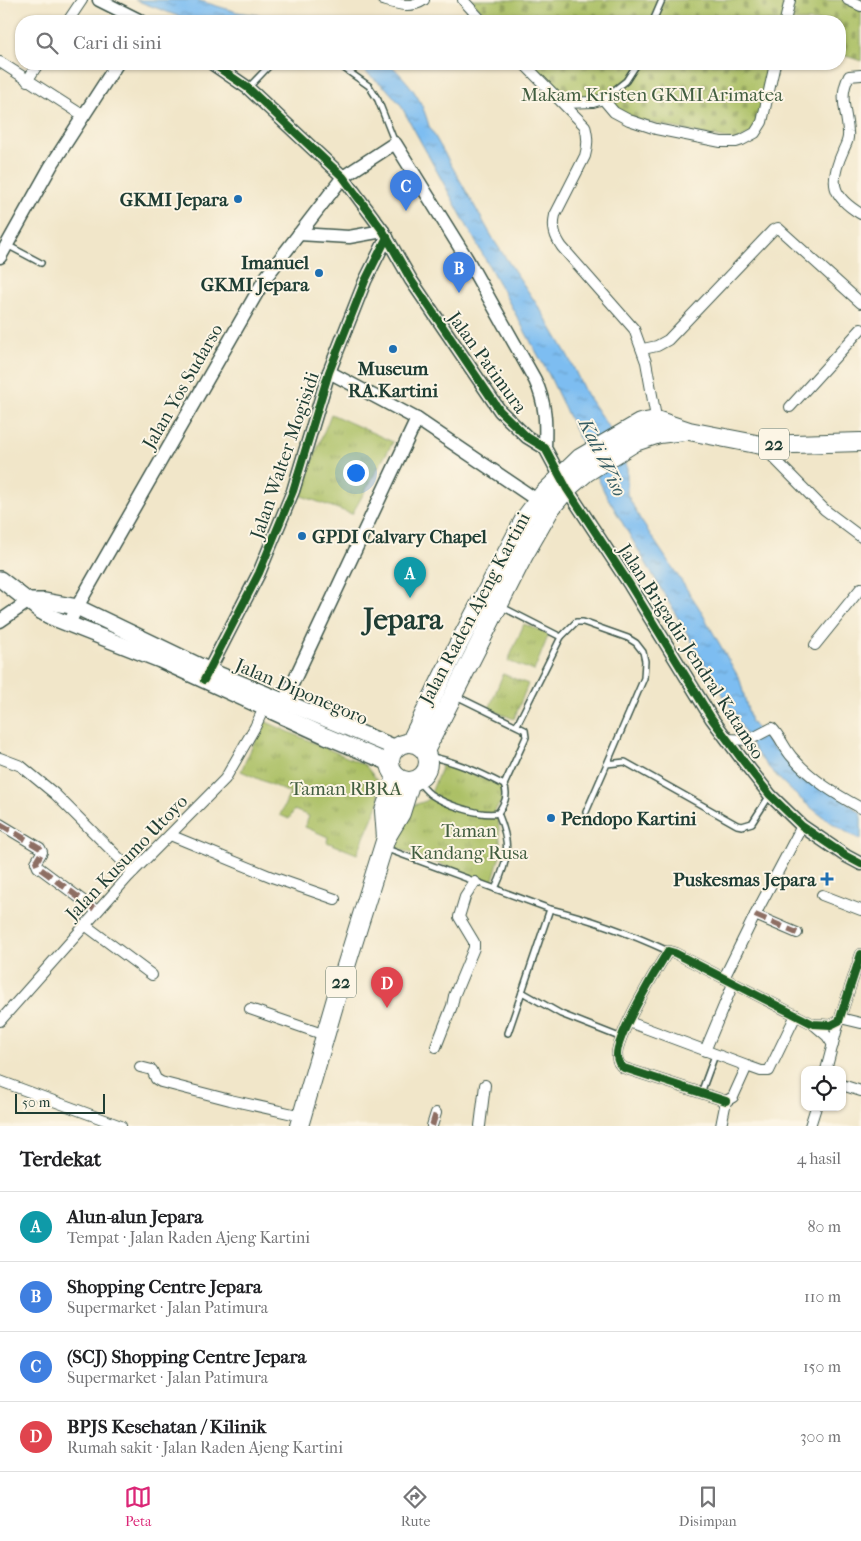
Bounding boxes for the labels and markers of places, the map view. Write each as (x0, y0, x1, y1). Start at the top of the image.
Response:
pin: C (390, 170, 422, 211)
place label: GKMI Jepara (120, 189, 229, 211)
marker: GKMI Jepara (232, 193, 244, 205)
place label: Imanuel GKMI Jepara (201, 252, 310, 296)
pin: B (443, 252, 475, 293)
marker: Imanuel GKMI Jepara (313, 267, 325, 279)
marker: Museum RA.Kartini (387, 343, 399, 355)
place label: Museum RA.Kartini (348, 358, 438, 402)
place label: GPDI Calvary Chapel (312, 526, 487, 548)
marker: GPDI Calvary Chapel (296, 530, 308, 542)
pin: A (394, 557, 426, 598)
place label: Pendopo Kartini (561, 808, 697, 830)
marker: Pendopo Kartini (545, 812, 557, 824)
place label: Puskesmas Jepara (673, 869, 817, 891)
marker: Puskesmas Jepara (820, 872, 834, 886)
pin: D (371, 967, 403, 1008)

